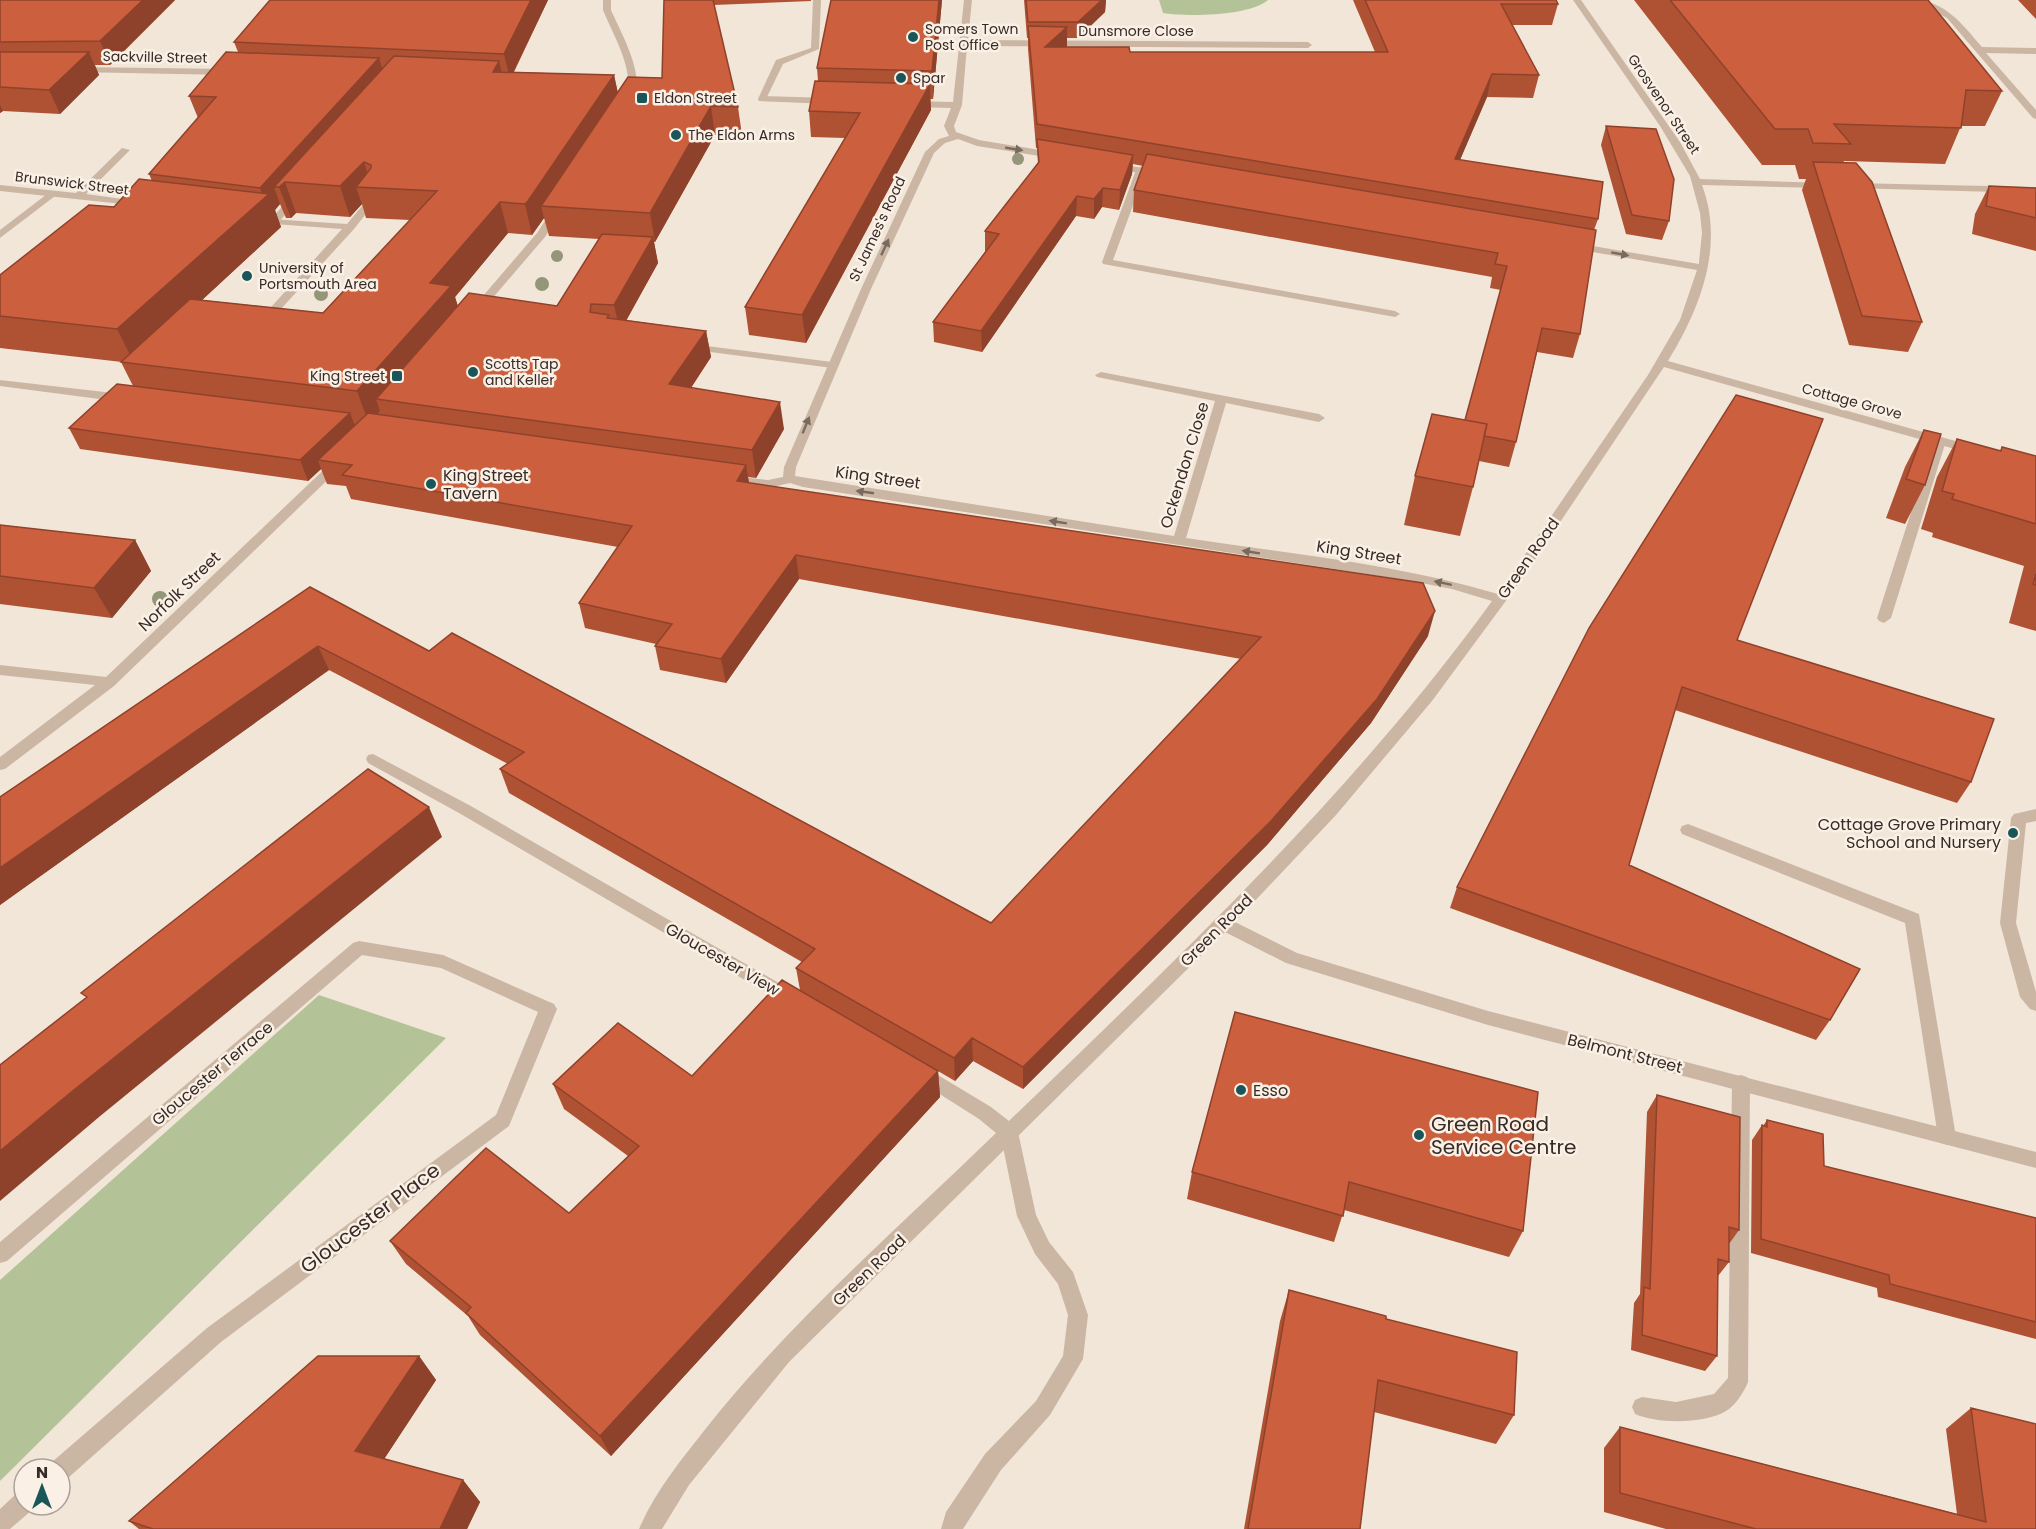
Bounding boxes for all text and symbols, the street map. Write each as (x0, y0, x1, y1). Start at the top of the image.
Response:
place label: Somers Town Post Office (925, 19, 1019, 55)
street label: Dunsmore Close (1078, 21, 1194, 41)
marker: Somers Town Post Office (906, 30, 920, 44)
street label: Sackville Street (102, 46, 208, 68)
street label: Grosvenor Street (1623, 50, 1705, 158)
place label: Spar (913, 68, 945, 88)
marker: Spar (894, 71, 908, 85)
place label: Eldon Street (654, 88, 737, 108)
marker: Eldon Street (635, 91, 649, 105)
place label: The Eldon Arms (688, 125, 795, 145)
marker: The Eldon Arms (669, 128, 683, 142)
one-way arrow (1004, 145, 1023, 154)
street label: Brunswick Street (14, 166, 130, 200)
street label: St James's Road (844, 173, 910, 285)
one-way arrow (881, 239, 890, 256)
one-way arrow (1610, 249, 1629, 258)
place label: University of Portsmouth Area (259, 258, 377, 294)
marker: University of Portsmouth Area (240, 269, 254, 283)
place label: Scotts Tap and Keller (485, 354, 558, 390)
marker: Scotts Tap and Keller (466, 365, 480, 379)
place label: King Street (310, 366, 385, 386)
marker: King Street (390, 369, 404, 383)
street label: Cottage Grove (1800, 378, 1905, 424)
street label: Ockendon Close (1154, 399, 1215, 531)
one-way arrow (801, 416, 811, 434)
street label: King Street (834, 460, 922, 495)
place label: King Street Tavern (443, 464, 529, 505)
marker: King Street Tavern (424, 477, 438, 491)
one-way arrow (856, 488, 875, 497)
street label: Green Road (1492, 513, 1565, 604)
one-way arrow (1049, 517, 1068, 526)
street label: King Street (1315, 534, 1403, 571)
street label: Norfolk Street (133, 546, 226, 637)
one-way arrow (1241, 547, 1260, 556)
one-way arrow (1433, 578, 1452, 587)
place label: Cottage Grove Primary School and Nursery (1818, 813, 2001, 854)
marker: Cottage Grove Primary School and Nursery (2006, 826, 2020, 840)
street label: Green Road (1175, 889, 1258, 972)
street label: Gloucester View (661, 917, 784, 1002)
street label: Gloucester Terrace (147, 1016, 278, 1131)
street label: Belmont Street (1565, 1028, 1685, 1079)
place label: Esso (1253, 1079, 1288, 1102)
marker: Esso (1234, 1083, 1248, 1097)
place label: Green Road Service Centre (1431, 1110, 1576, 1161)
marker: Green Road Service Centre (1412, 1128, 1426, 1142)
street label: Gloucester Place (294, 1156, 446, 1280)
street label: Green Road (827, 1229, 911, 1311)
north arrow (12, 1457, 72, 1517)
text: N (36, 1461, 48, 1484)

